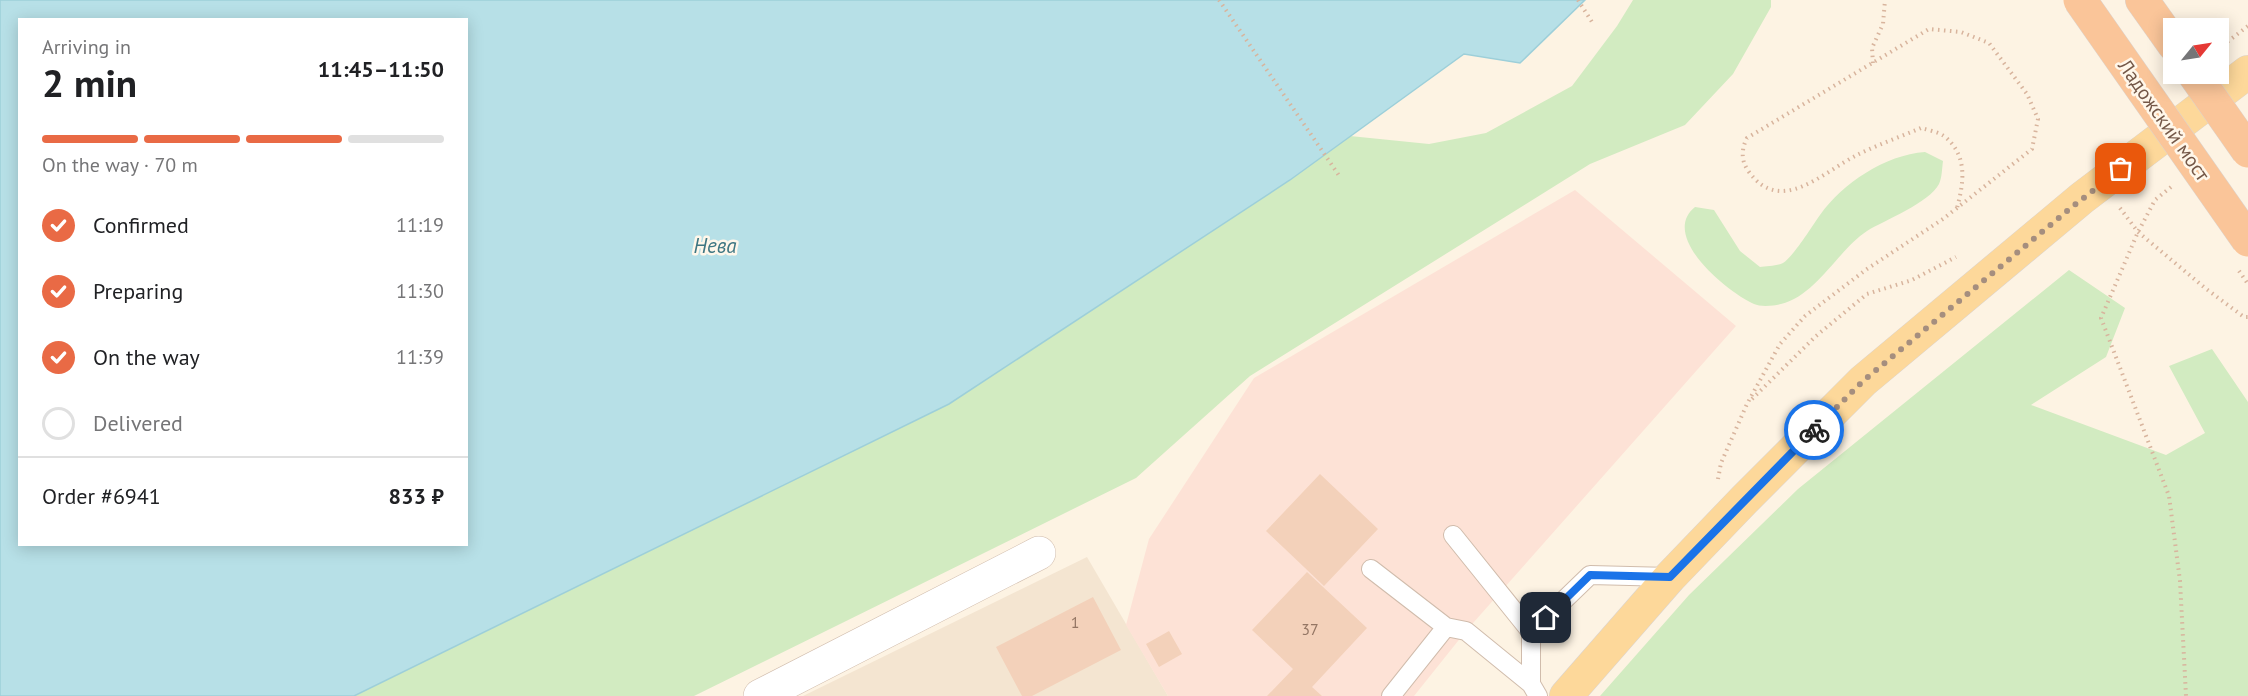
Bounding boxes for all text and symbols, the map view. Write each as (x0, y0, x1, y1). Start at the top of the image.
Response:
north arrow (2163, 18, 2229, 84)
map controls (2163, 18, 2229, 84)
text: Arriving in (42, 34, 131, 60)
street label: Ладожский мост (2112, 53, 2216, 186)
text: 11:45–11:50 (318, 55, 444, 83)
text: 2 min (42, 57, 137, 108)
pin (2095, 143, 2146, 194)
text: On the way · 70 m (42, 152, 198, 178)
icon: bag (2104, 152, 2137, 185)
icon: check (42, 209, 75, 242)
text: Confirmed (93, 211, 189, 239)
text: 11:19 (396, 212, 444, 238)
water label: Нева (694, 232, 737, 259)
icon: check (42, 275, 75, 308)
text: Preparing (93, 277, 183, 305)
text: 11:30 (396, 278, 444, 304)
icon: check (42, 341, 75, 374)
text: On the way (93, 343, 200, 371)
text: 11:39 (396, 344, 444, 370)
courier (1784, 400, 1844, 460)
text: Delivered (93, 409, 183, 437)
icon: bike (1798, 414, 1831, 447)
text: Order #6941 (42, 482, 161, 510)
text: 833 ₽ (389, 482, 444, 510)
pin (1520, 592, 1571, 643)
icon: home (1529, 601, 1562, 634)
house number: 1 (1071, 612, 1079, 632)
house number: 37 (1301, 619, 1319, 639)

